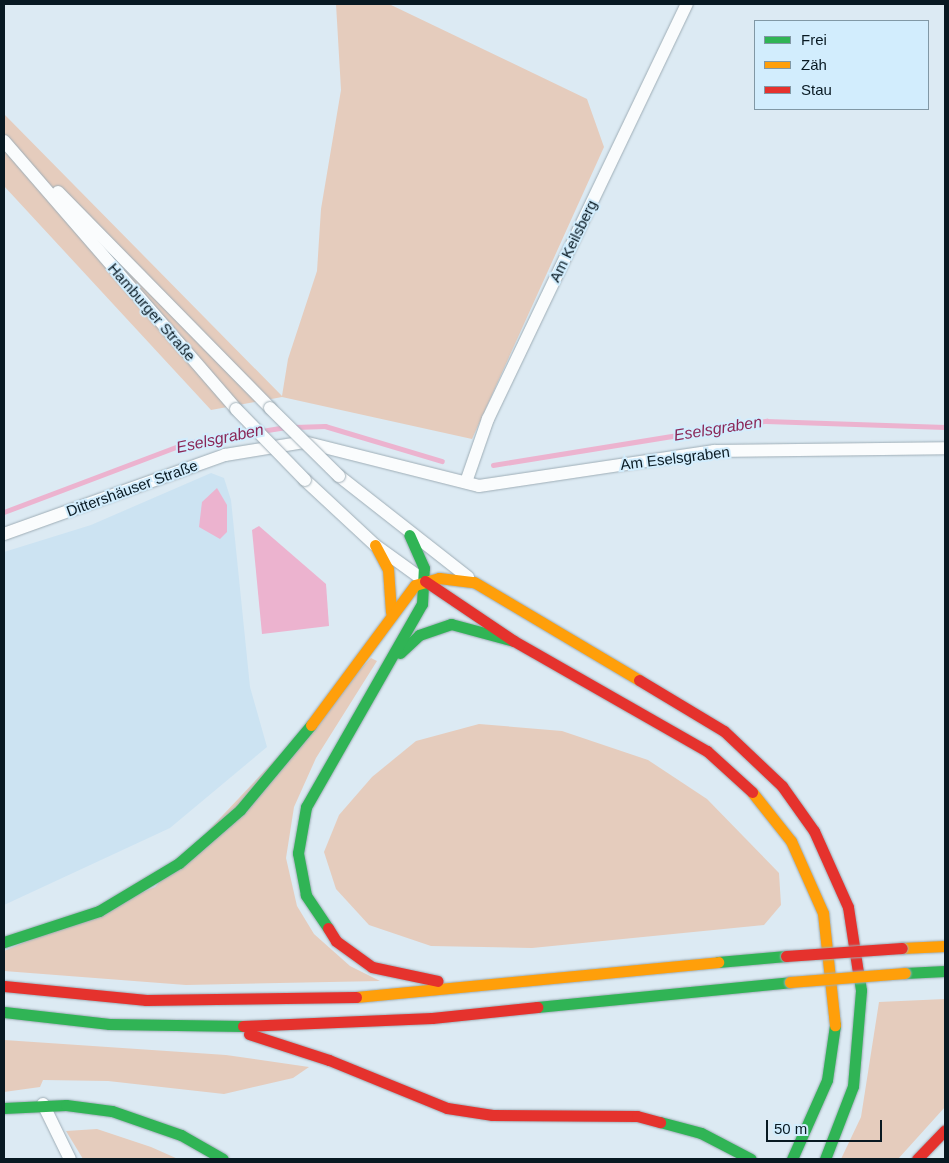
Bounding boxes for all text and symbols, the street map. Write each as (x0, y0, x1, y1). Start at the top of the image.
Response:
legend (754, 20, 929, 110)
text: Frei (801, 31, 827, 48)
text: Zäh (801, 56, 827, 73)
text: Stau (801, 81, 832, 98)
street label: Am Keilsberg (545, 197, 601, 285)
street label: Hamburger Straße (104, 259, 200, 365)
water label: Eselsgraben (673, 413, 763, 445)
water label: Eselsgraben (175, 420, 265, 458)
street label: Am Eselsgraben (619, 442, 731, 474)
street label: Dittershäuser Straße (64, 456, 200, 520)
scale bar (769, 1110, 885, 1142)
text: 50 m (774, 1120, 807, 1137)

